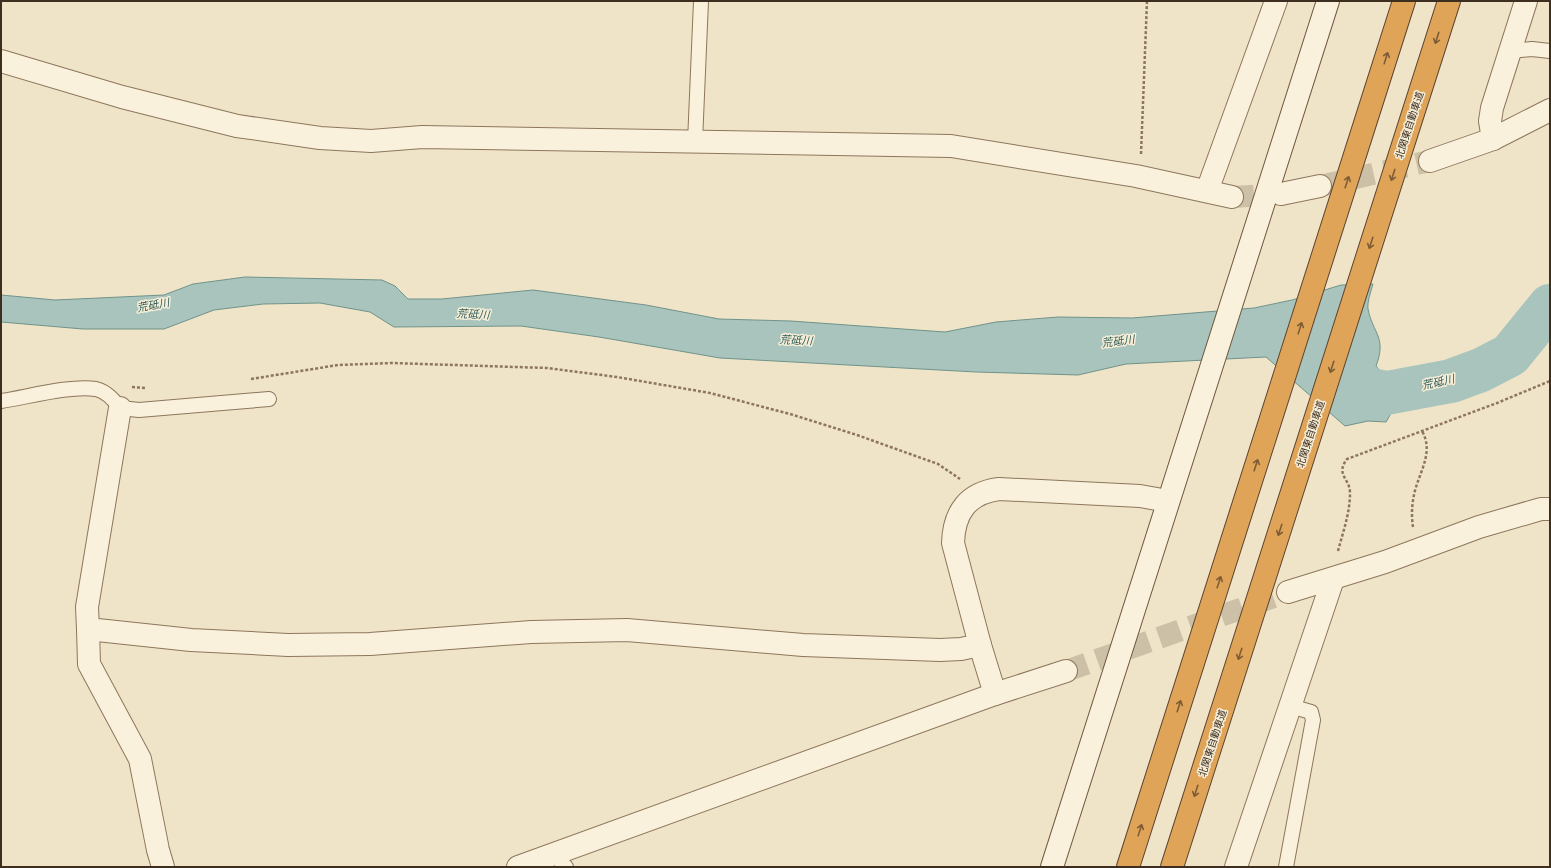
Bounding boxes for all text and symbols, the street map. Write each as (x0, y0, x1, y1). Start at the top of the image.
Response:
one-way arrow (1433, 31, 1440, 44)
one-way arrow (1383, 52, 1390, 65)
street label: 北関東自動車道 (1392, 90, 1426, 160)
one-way arrow (1389, 169, 1396, 182)
one-way arrow (1344, 176, 1351, 189)
one-way arrow (1367, 237, 1375, 249)
water label: 荒砥川 (136, 295, 171, 315)
water label: 荒砥川 (456, 306, 491, 322)
one-way arrow (1297, 322, 1304, 335)
water label: 荒砥川 (779, 332, 814, 348)
water label: 荒砥川 (1101, 332, 1136, 350)
one-way arrow (1328, 361, 1335, 374)
water label: 荒砥川 (1420, 371, 1457, 393)
street label: 北関東自動車道 (1293, 399, 1327, 469)
one-way arrow (1253, 459, 1260, 472)
one-way arrow (1275, 524, 1283, 536)
one-way arrow (1216, 576, 1223, 589)
one-way arrow (1236, 647, 1243, 660)
one-way arrow (1176, 700, 1184, 712)
street label: 北関東自動車道 (1195, 708, 1229, 778)
one-way arrow (1192, 784, 1199, 797)
one-way arrow (1137, 824, 1144, 837)

